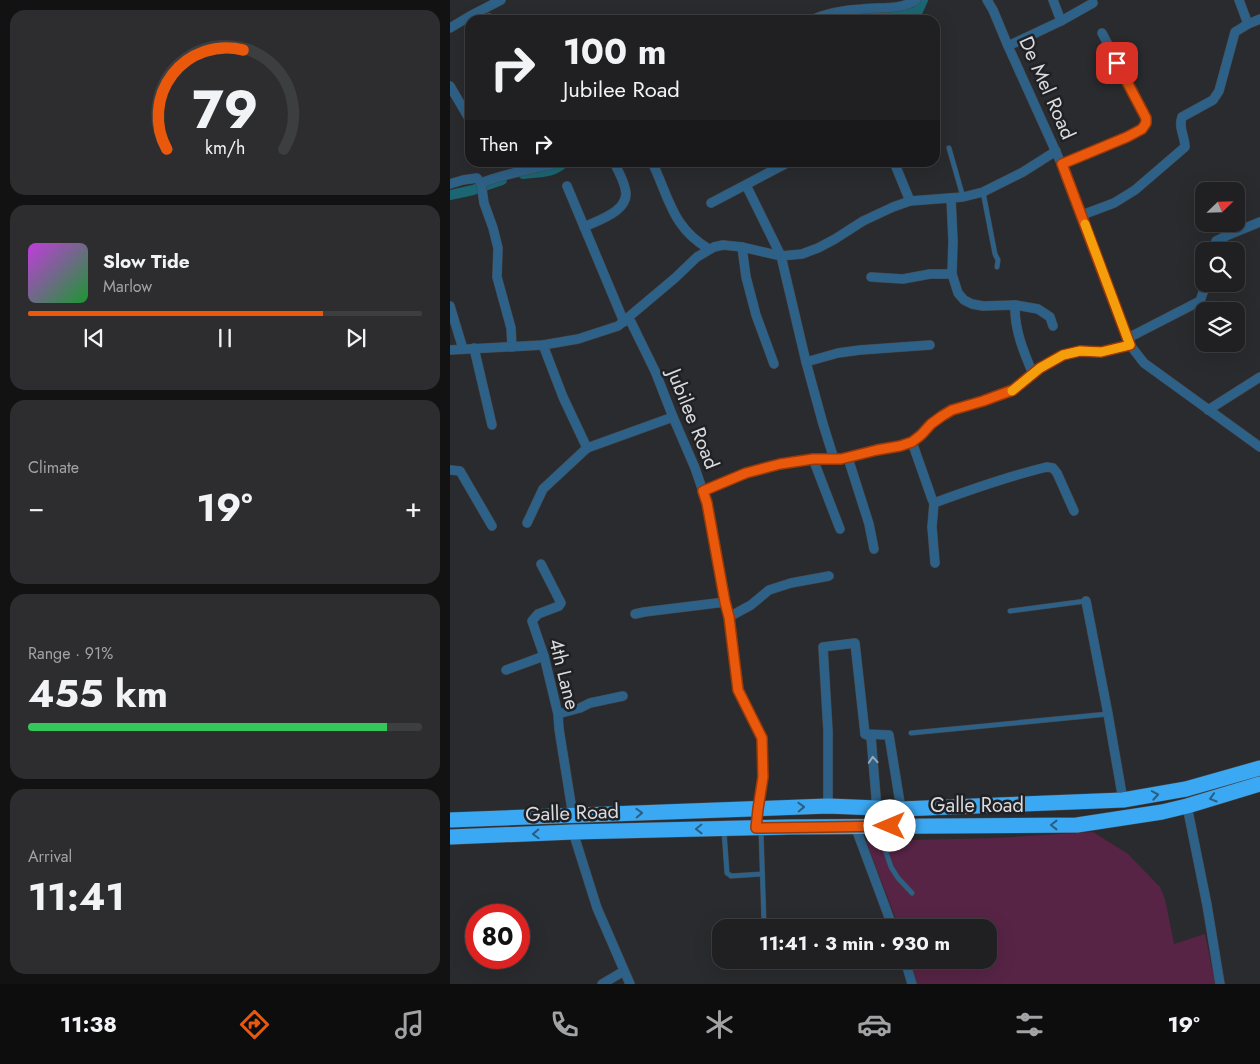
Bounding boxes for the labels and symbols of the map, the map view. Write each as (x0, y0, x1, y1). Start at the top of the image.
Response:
street label: De Mel Road (1011, 32, 1083, 144)
pin (1096, 42, 1138, 84)
north arrow (1195, 182, 1245, 232)
street label: Jubilee Road (659, 362, 726, 474)
street label: 4th Lane (541, 635, 587, 713)
one-way arrow (868, 756, 879, 764)
one-way arrow (1151, 790, 1160, 800)
street label: Galle Road (930, 791, 1024, 820)
one-way arrow (1210, 793, 1218, 803)
street label: Galle Road (525, 797, 619, 829)
position arrow (863, 799, 915, 851)
one-way arrow (797, 802, 805, 813)
one-way arrow (635, 808, 643, 818)
one-way arrow (1049, 820, 1057, 830)
one-way arrow (694, 824, 702, 834)
one-way arrow (532, 828, 540, 839)
speed limit sign: 80 (465, 904, 530, 969)

